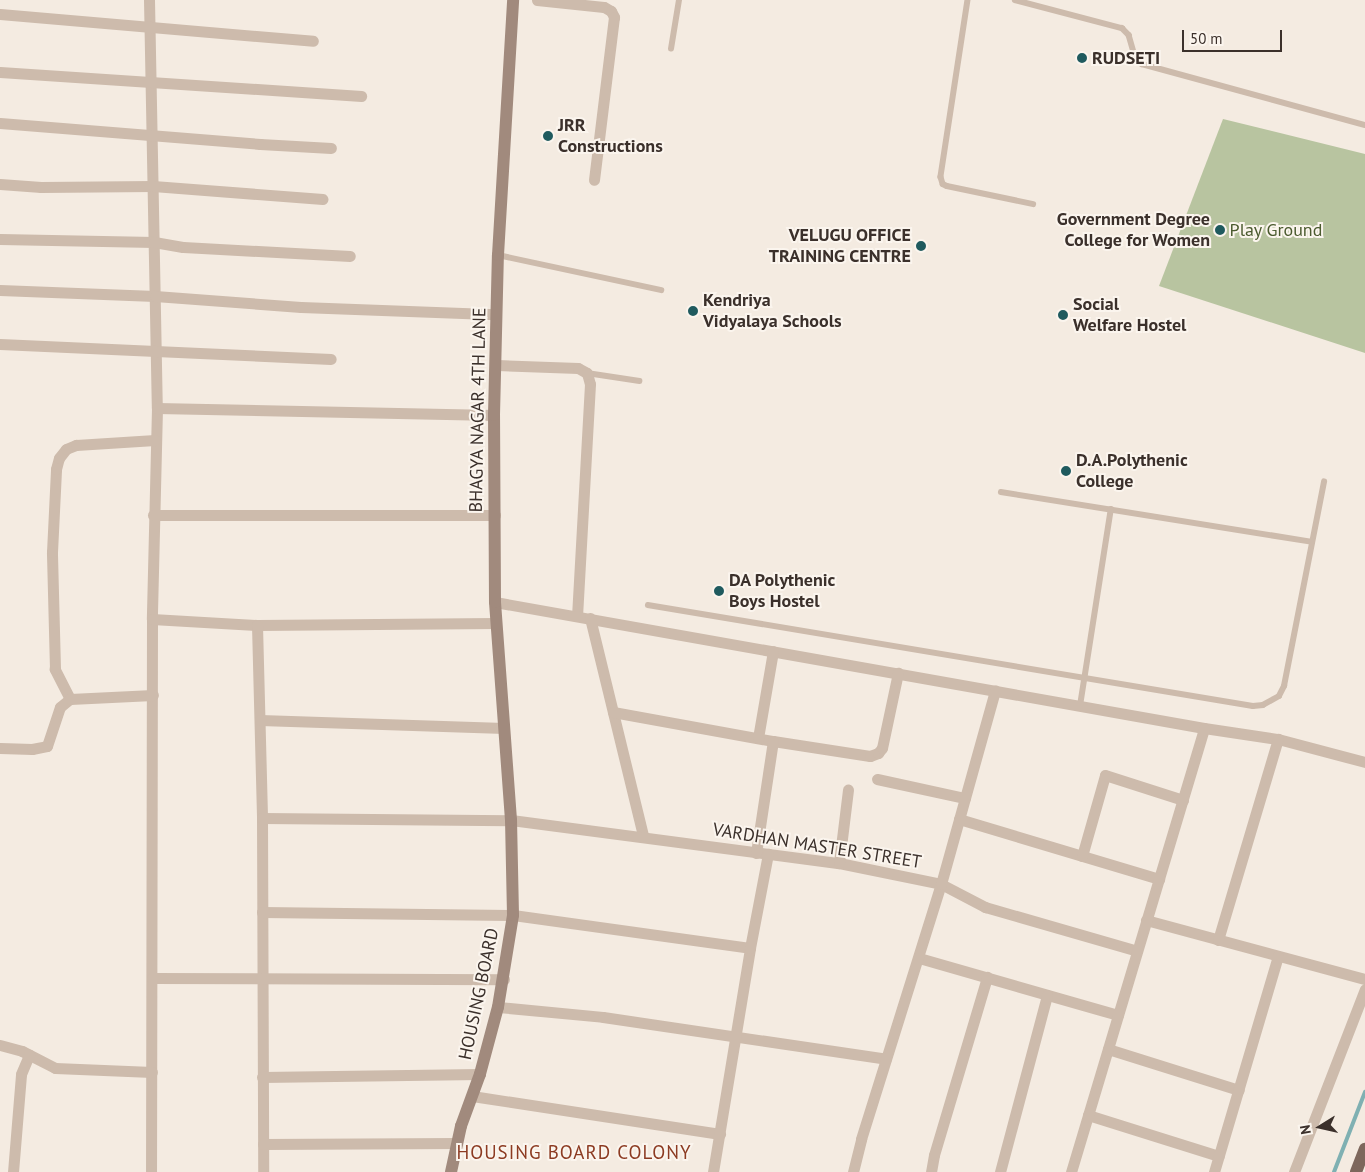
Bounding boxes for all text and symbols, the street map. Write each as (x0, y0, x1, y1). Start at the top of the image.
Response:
scale bar (1185, 20, 1285, 52)
text: 50 m (1190, 29, 1223, 48)
place label: RUDSETI (1092, 47, 1160, 69)
marker: RUDSETI (1076, 52, 1088, 64)
place label: JRR Constructions (558, 115, 663, 158)
marker: JRR Constructions (542, 130, 554, 142)
place label: Government Degree College for Women (1057, 209, 1210, 252)
park label: Play Ground (1229, 219, 1323, 241)
marker: Government Degree College for Women (1214, 224, 1226, 236)
place label: VELUGU OFFICE TRAINING CENTRE (769, 225, 911, 268)
marker: VELUGU OFFICE TRAINING CENTRE (915, 240, 927, 252)
place label: Kendriya Vidyalaya Schools (703, 290, 842, 332)
place label: Social Welfare Hostel (1073, 294, 1186, 336)
marker: Kendriya Vidyalaya Schools (687, 305, 699, 317)
street label: BHAGYA NAGAR 4TH LANE (465, 307, 491, 513)
marker: Social Welfare Hostel (1057, 309, 1069, 321)
place label: D.A.Polythenic College (1076, 450, 1188, 492)
marker: D.A.Polythenic College (1060, 465, 1072, 477)
place label: DA Polythenic Boys Hostel (729, 570, 836, 612)
marker: DA Polythenic Boys Hostel (713, 585, 725, 597)
street label: VARDHAN MASTER STREET (711, 819, 923, 873)
street label: HOUSING BOARD (454, 926, 504, 1062)
north arrow (1295, 1102, 1345, 1152)
text: N (1296, 1124, 1315, 1136)
district label: HOUSING BOARD COLONY (454, 1142, 694, 1164)

